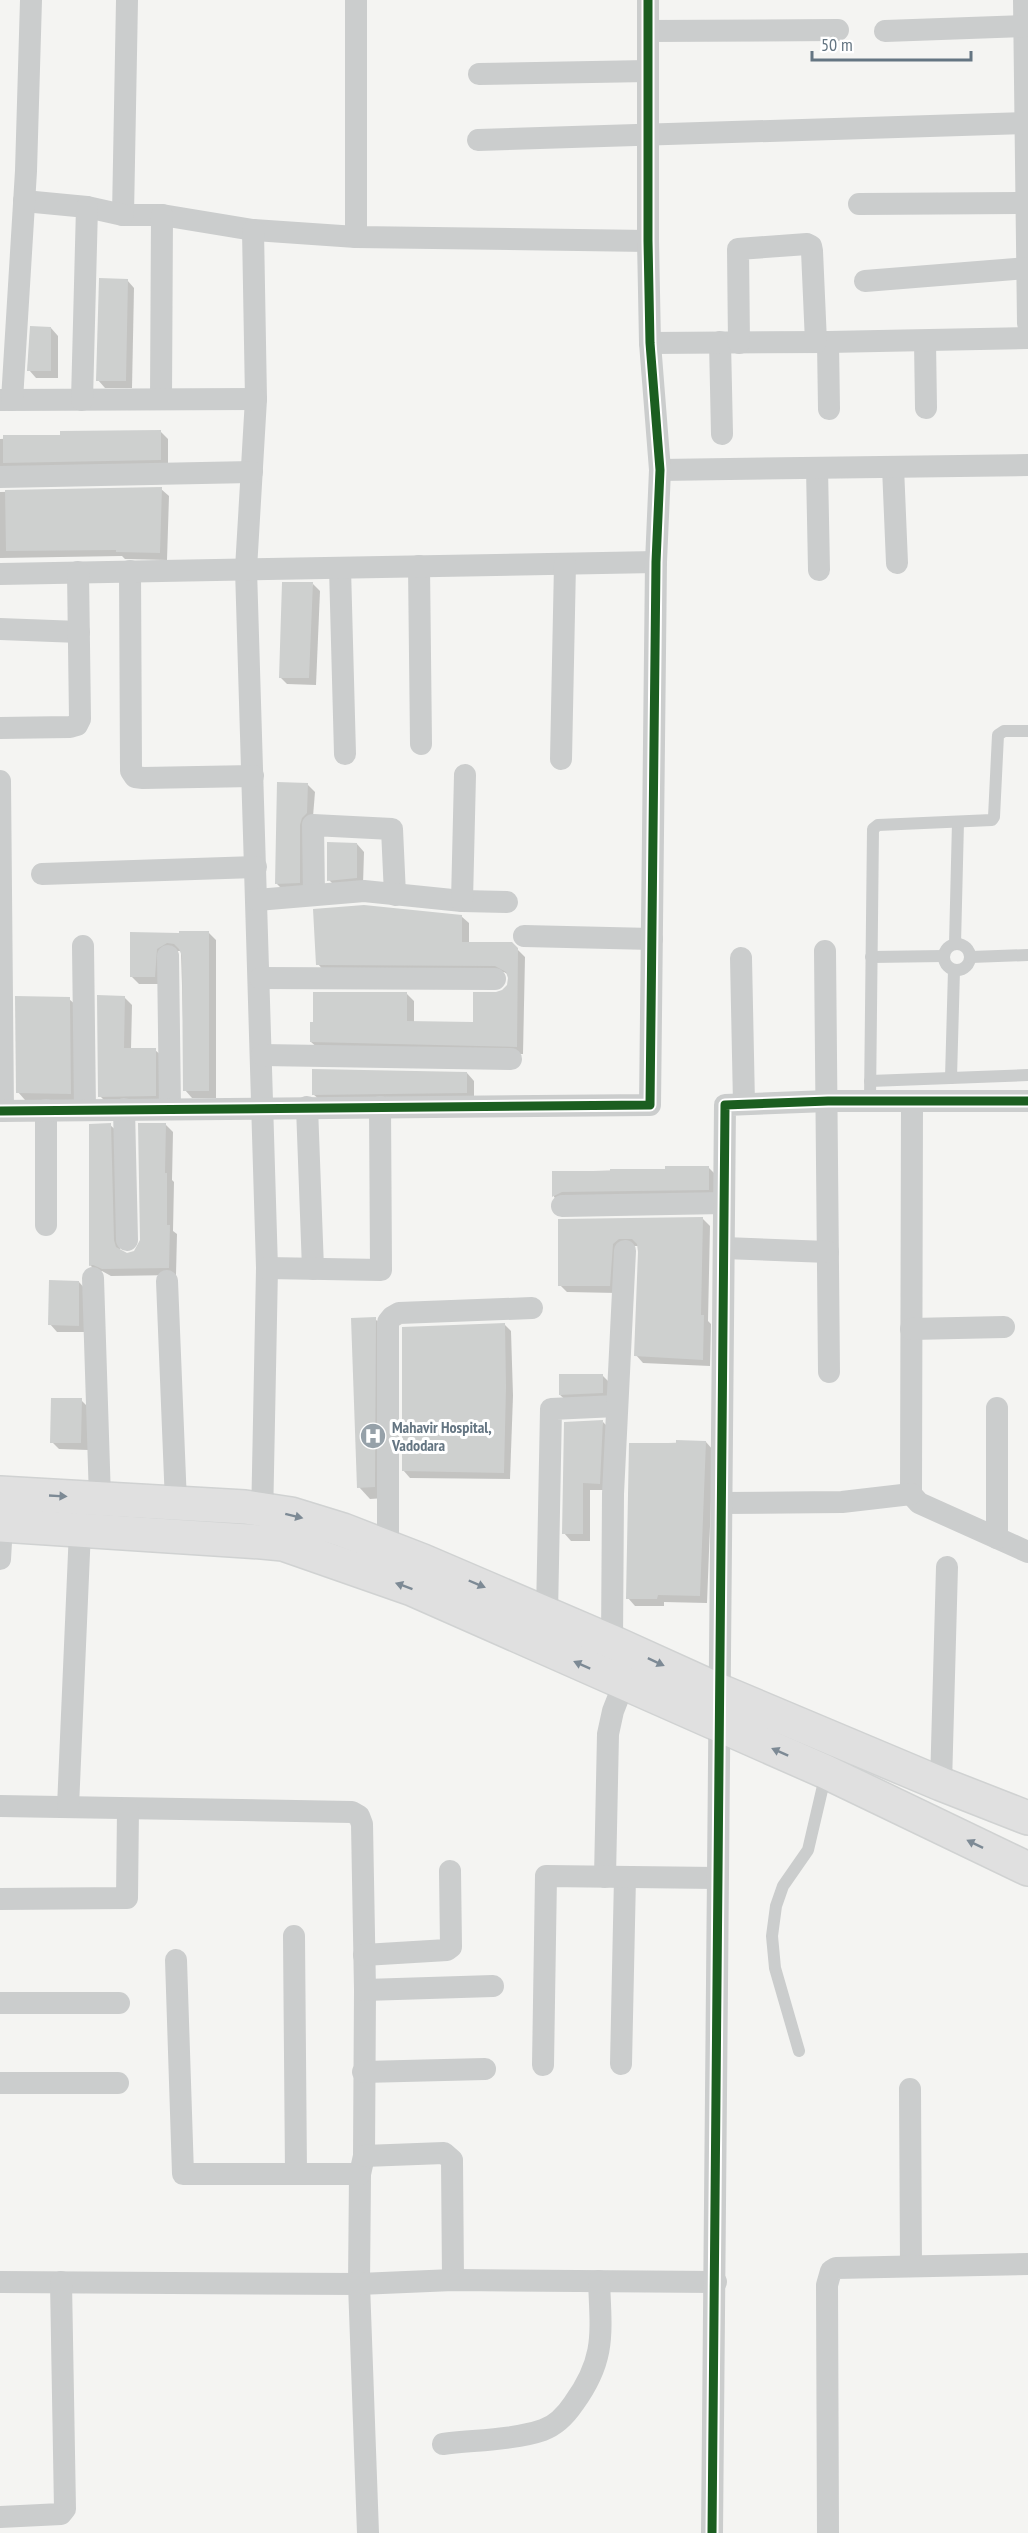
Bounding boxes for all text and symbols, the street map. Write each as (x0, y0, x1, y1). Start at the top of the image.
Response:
scale bar (812, 24, 971, 62)
text: 50 m (821, 33, 853, 56)
place label: Mahavir Hospital, Vadodara (391, 1417, 492, 1455)
hospital icon: Mahavir Hospital, Vadodara (358, 1421, 388, 1451)
one-way arrow (49, 1492, 68, 1501)
one-way arrow (285, 1512, 303, 1521)
one-way arrow (468, 1579, 486, 1589)
one-way arrow (395, 1581, 413, 1590)
one-way arrow (647, 1657, 664, 1666)
one-way arrow (574, 1660, 591, 1669)
one-way arrow (770, 1747, 788, 1757)
one-way arrow (967, 1839, 984, 1848)

